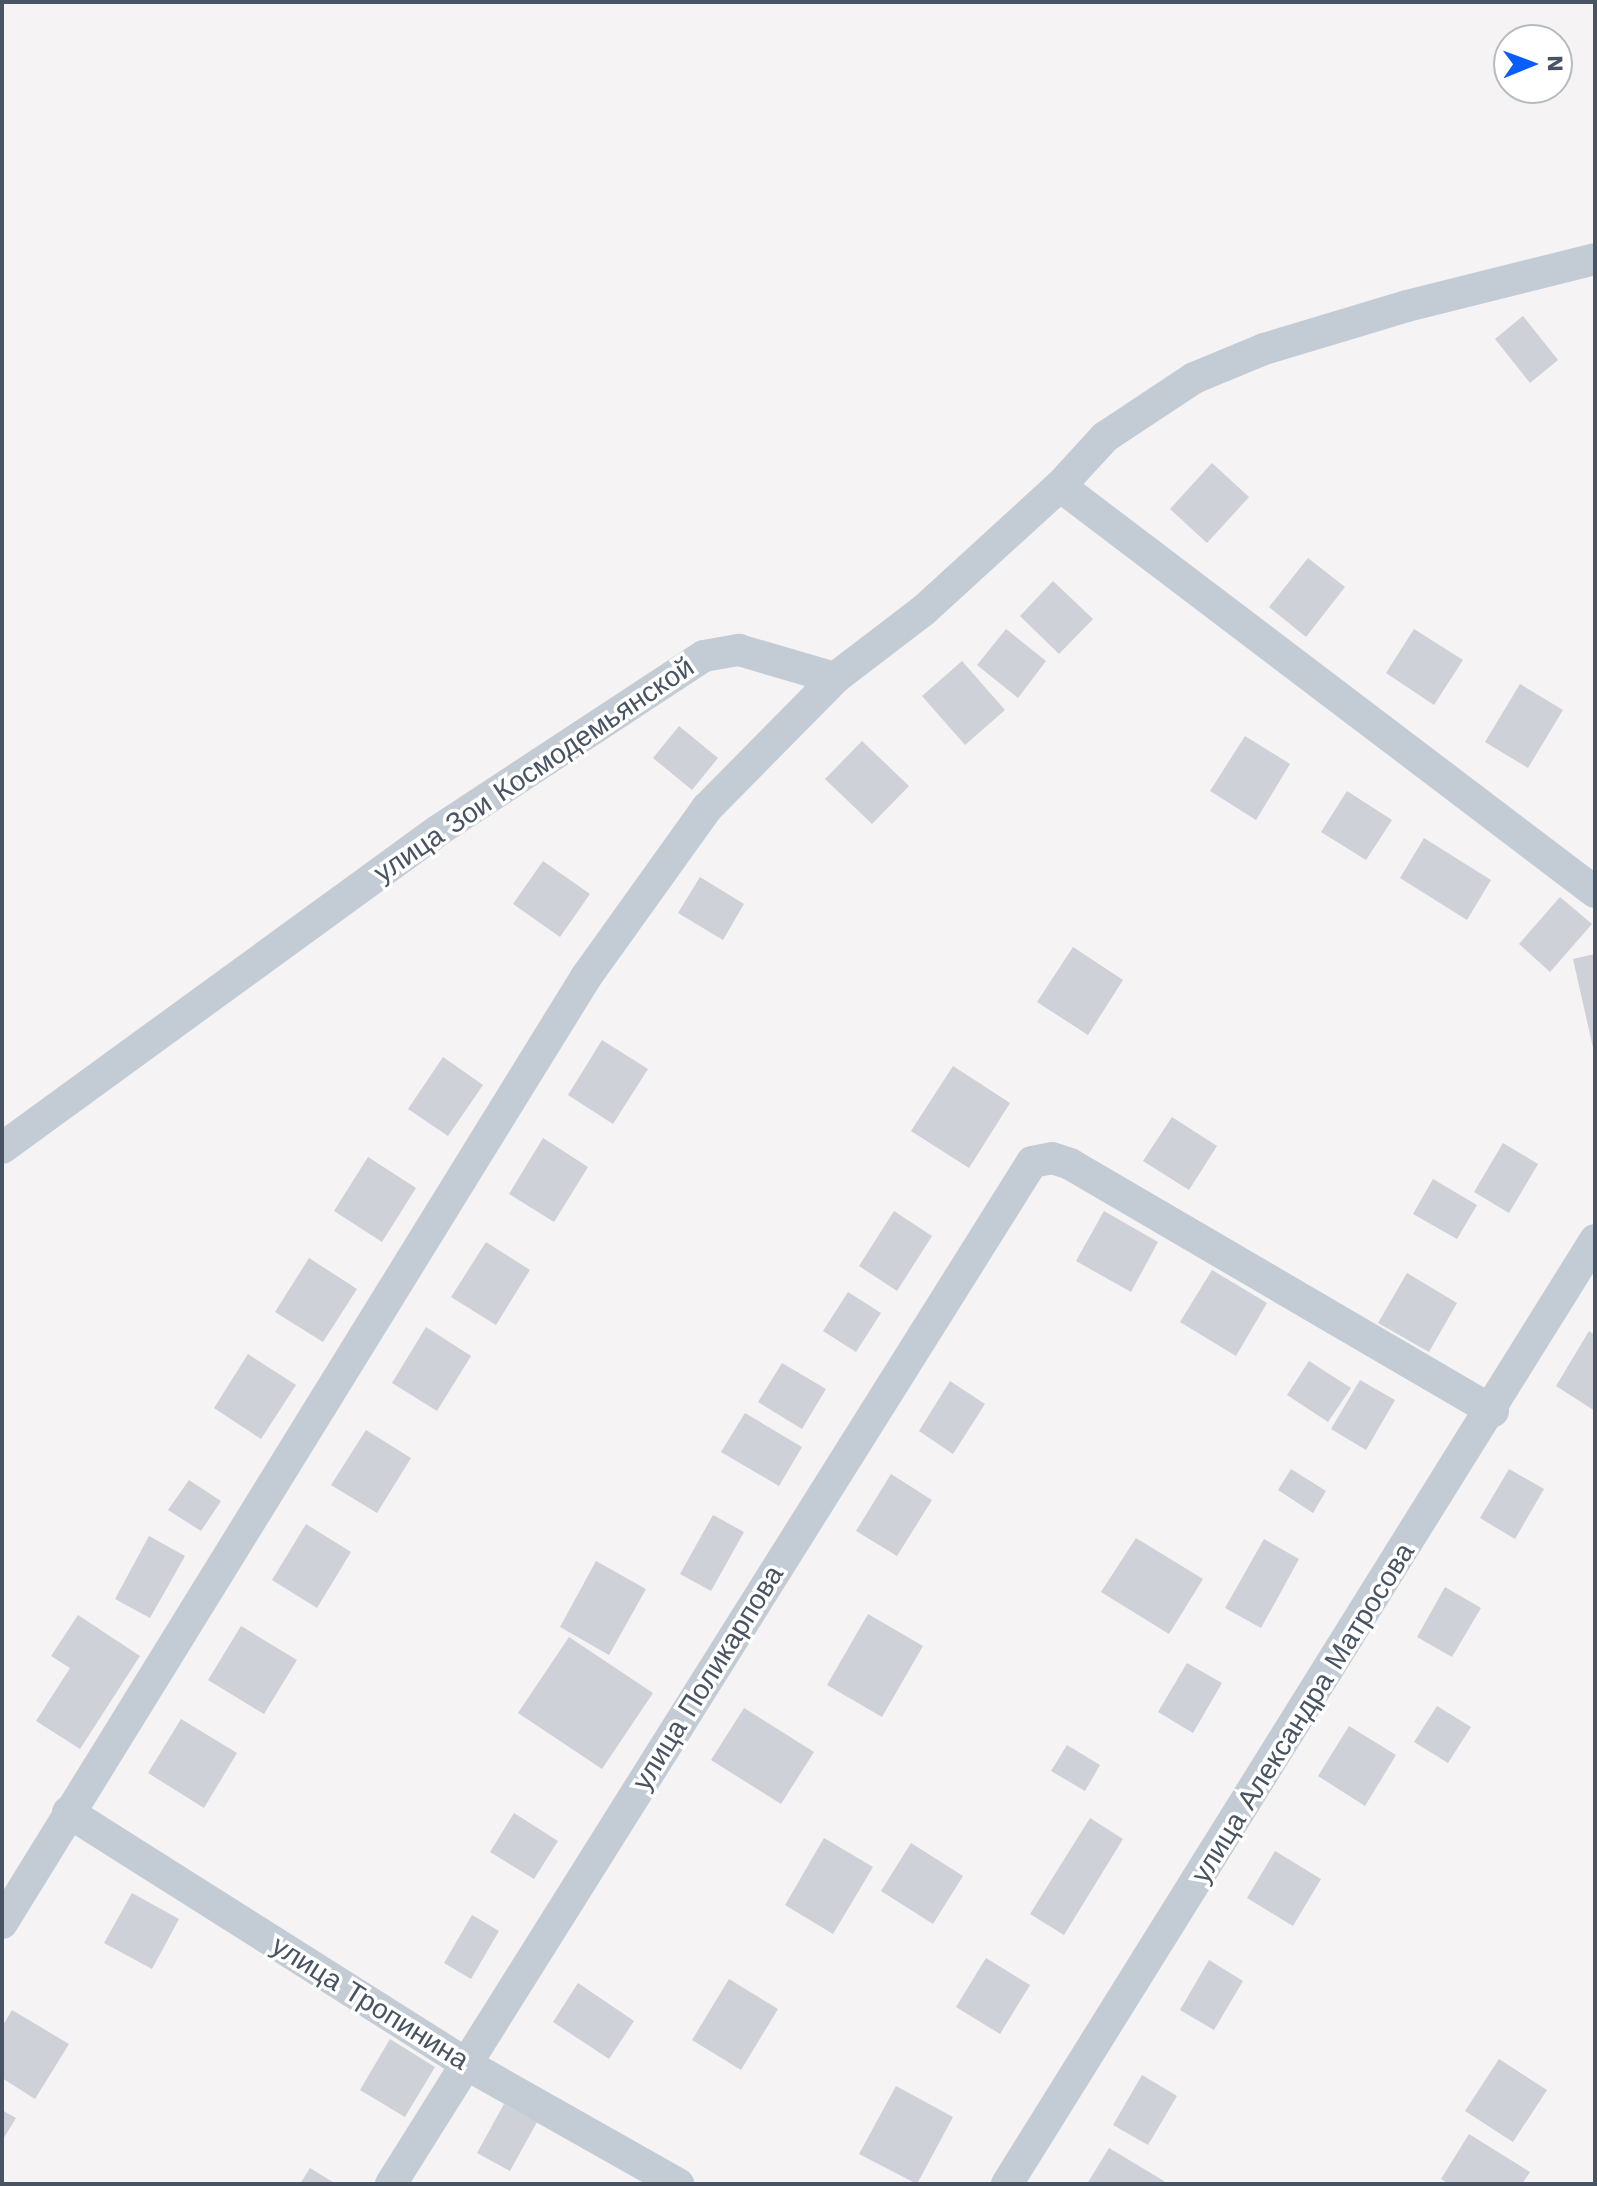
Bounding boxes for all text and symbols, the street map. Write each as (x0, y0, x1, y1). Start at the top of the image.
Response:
north arrow (1493, 24, 1573, 104)
text: N (1543, 55, 1568, 72)
street label: улица Зои Космодемьянской (368, 650, 700, 890)
street label: улица Александра Матросова (1184, 1537, 1422, 1889)
street label: улица Поликарпова (625, 1560, 791, 1796)
street label: улица Тропинина (265, 1929, 475, 2077)

